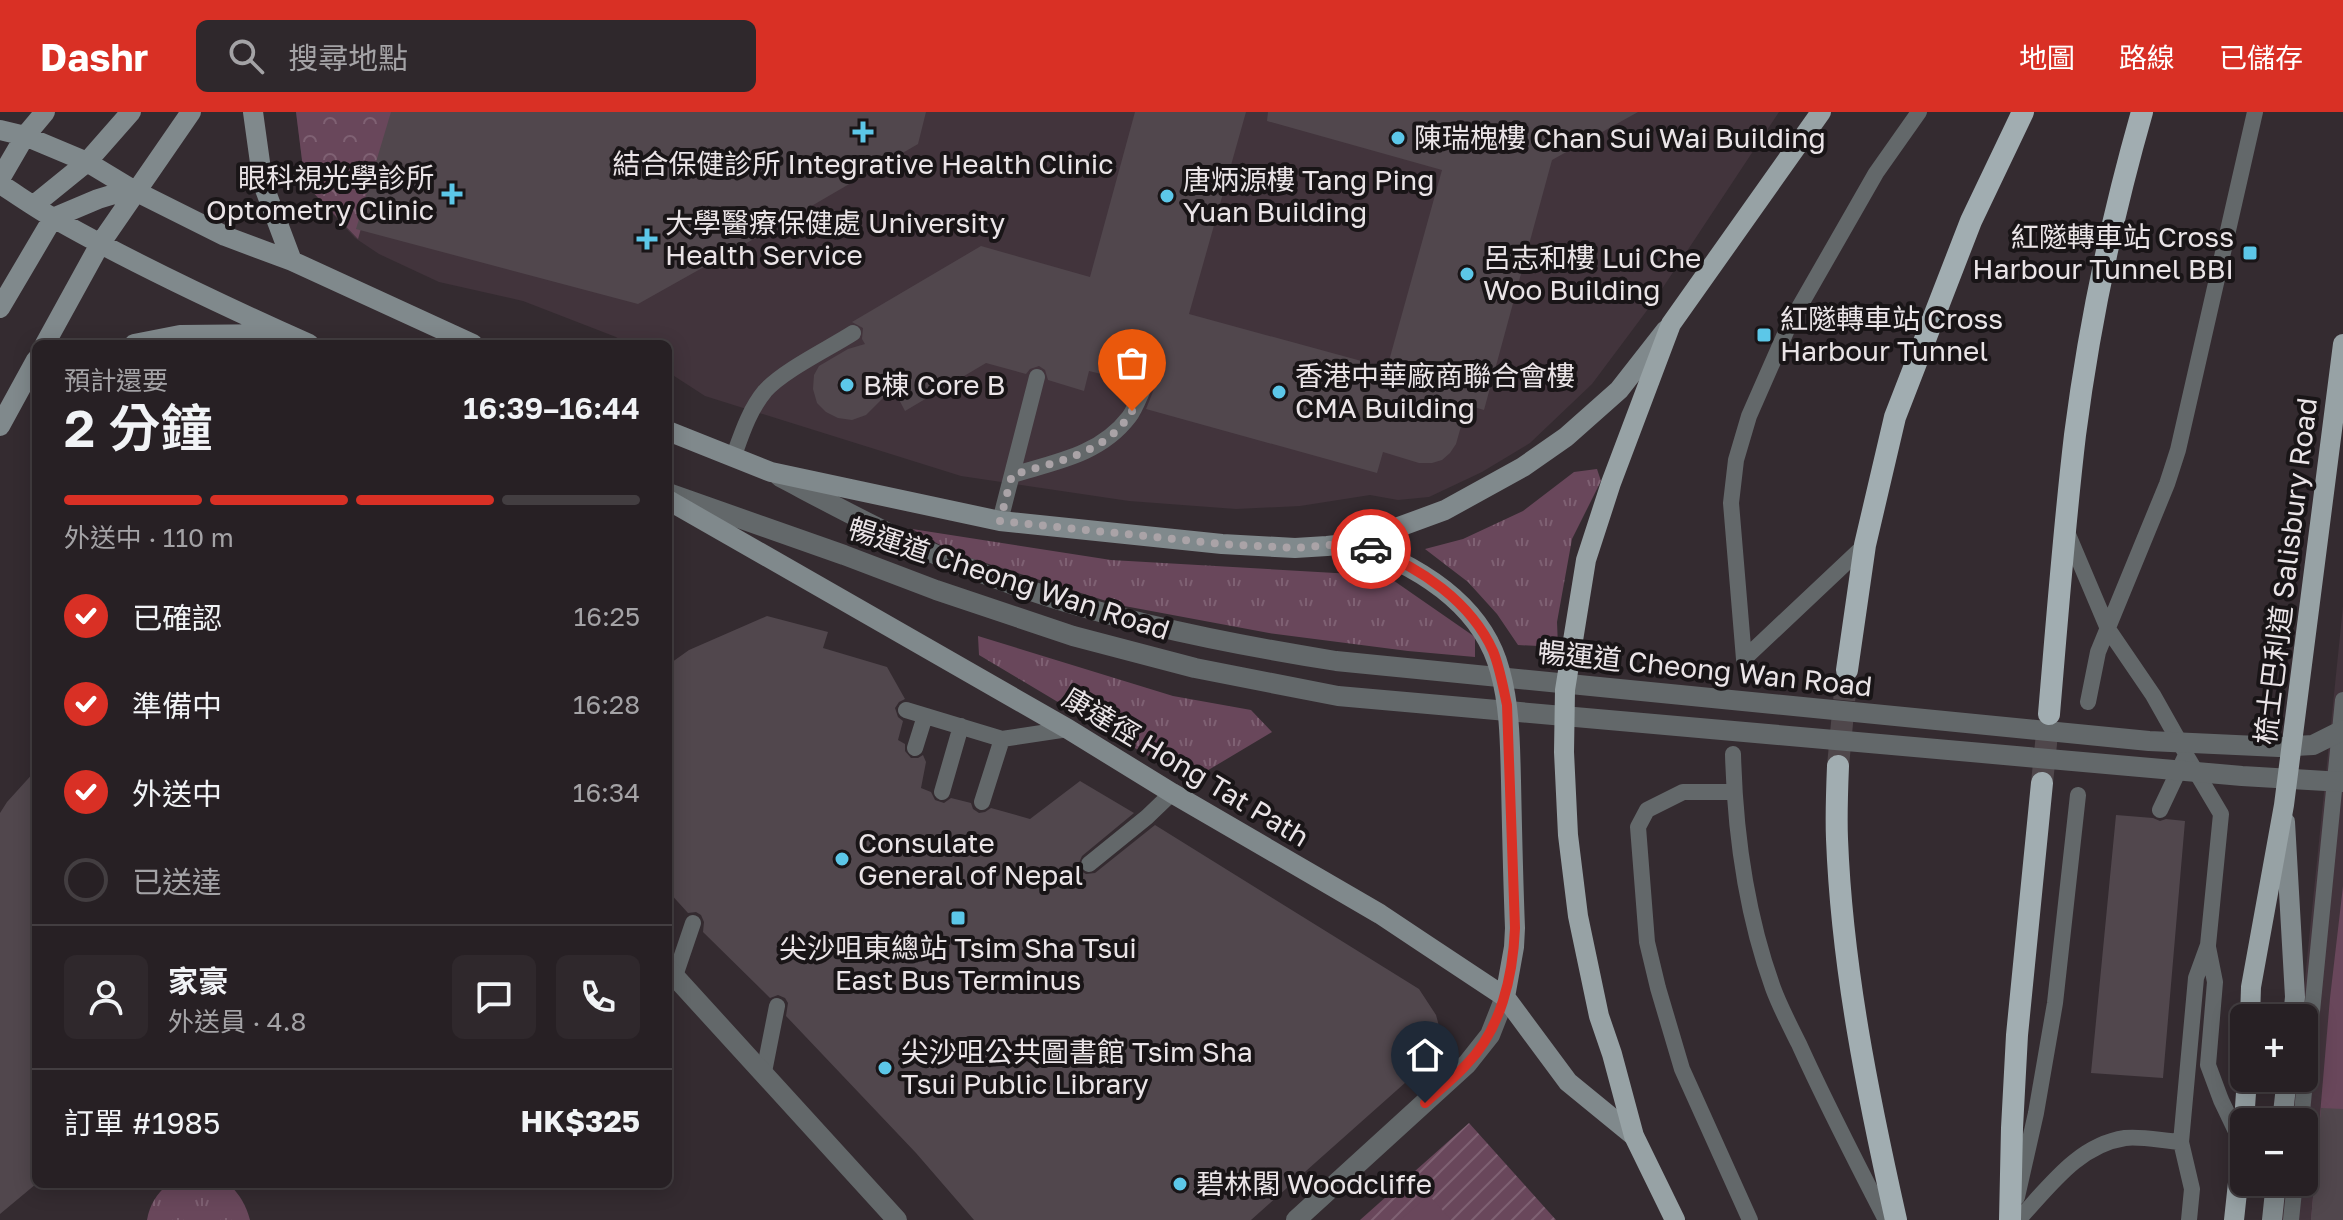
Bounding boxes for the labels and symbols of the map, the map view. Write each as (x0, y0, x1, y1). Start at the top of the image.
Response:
marker: 結合保健診所 Integrative Health Clinic (852, 121, 874, 143)
place label: 陳瑞槐樓 Chan Sui Wai Building (1414, 121, 1826, 154)
marker: 陳瑞槐樓 Chan Sui Wai Building (1389, 129, 1407, 147)
place label: 結合保健診所 Integrative Health Clinic (612, 147, 1114, 180)
place label: 眼科視光學診所 Optometry Clinic (206, 161, 434, 226)
place label: 唐炳源樓 Tang Ping Yuan Building (1183, 163, 1434, 228)
marker: 眼科視光學診所 Optometry Clinic (441, 183, 463, 205)
marker: 唐炳源樓 Tang Ping Yuan Building (1158, 187, 1176, 205)
place label: 大學醫療保健處 University Health Service (665, 206, 1006, 271)
place label: 紅隧轉車站 Cross Harbour Tunnel BBI (1972, 220, 2234, 285)
marker: 大學醫療保健處 University Health Service (636, 228, 658, 250)
place label: 呂志和樓 Lui Che Woo Building (1483, 241, 1701, 306)
marker: 紅隧轉車站 Cross Harbour Tunnel BBI (2241, 244, 2259, 262)
marker: 呂志和樓 Lui Che Woo Building (1458, 265, 1476, 283)
place label: 紅隧轉車站 Cross Harbour Tunnel (1780, 302, 2003, 367)
marker: 紅隧轉車站 Cross Harbour Tunnel (1755, 326, 1773, 344)
pin (1098, 329, 1166, 411)
place label: 香港中華廠商聯合會樓 CMA Building (1295, 359, 1575, 424)
place label: B棟 Core B (863, 368, 1005, 401)
marker: B棟 Core B (838, 376, 856, 394)
marker: 香港中華廠商聯合會樓 CMA Building (1270, 383, 1288, 401)
street label: 梳士巴利道 Salisbury Road (2248, 396, 2323, 746)
courier (1331, 509, 1411, 589)
street label: 暢運道 Cheong Wan Road (844, 511, 1174, 646)
street label: 暢運道 Cheong Wan Road (1536, 635, 1874, 702)
street label: 康達徑 Hong Tat Path (1057, 680, 1315, 853)
place label: Consulate General of Nepal (858, 826, 1083, 891)
marker: Consulate General of Nepal (833, 850, 851, 868)
marker: 尖沙咀東總站 Tsim Sha Tsui East Bus Terminus (949, 909, 967, 927)
place label: 尖沙咀東總站 Tsim Sha Tsui East Bus Terminus (779, 931, 1137, 996)
pin (1391, 1021, 1459, 1103)
place label: 尖沙咀公共圖書館 Tsim Sha Tsui Public Library (901, 1035, 1253, 1100)
marker: 尖沙咀公共圖書館 Tsim Sha Tsui Public Library (876, 1059, 894, 1077)
place label: 碧林閣 Woodcliffe (1196, 1167, 1432, 1200)
marker: 碧林閣 Woodcliffe (1171, 1175, 1189, 1193)

